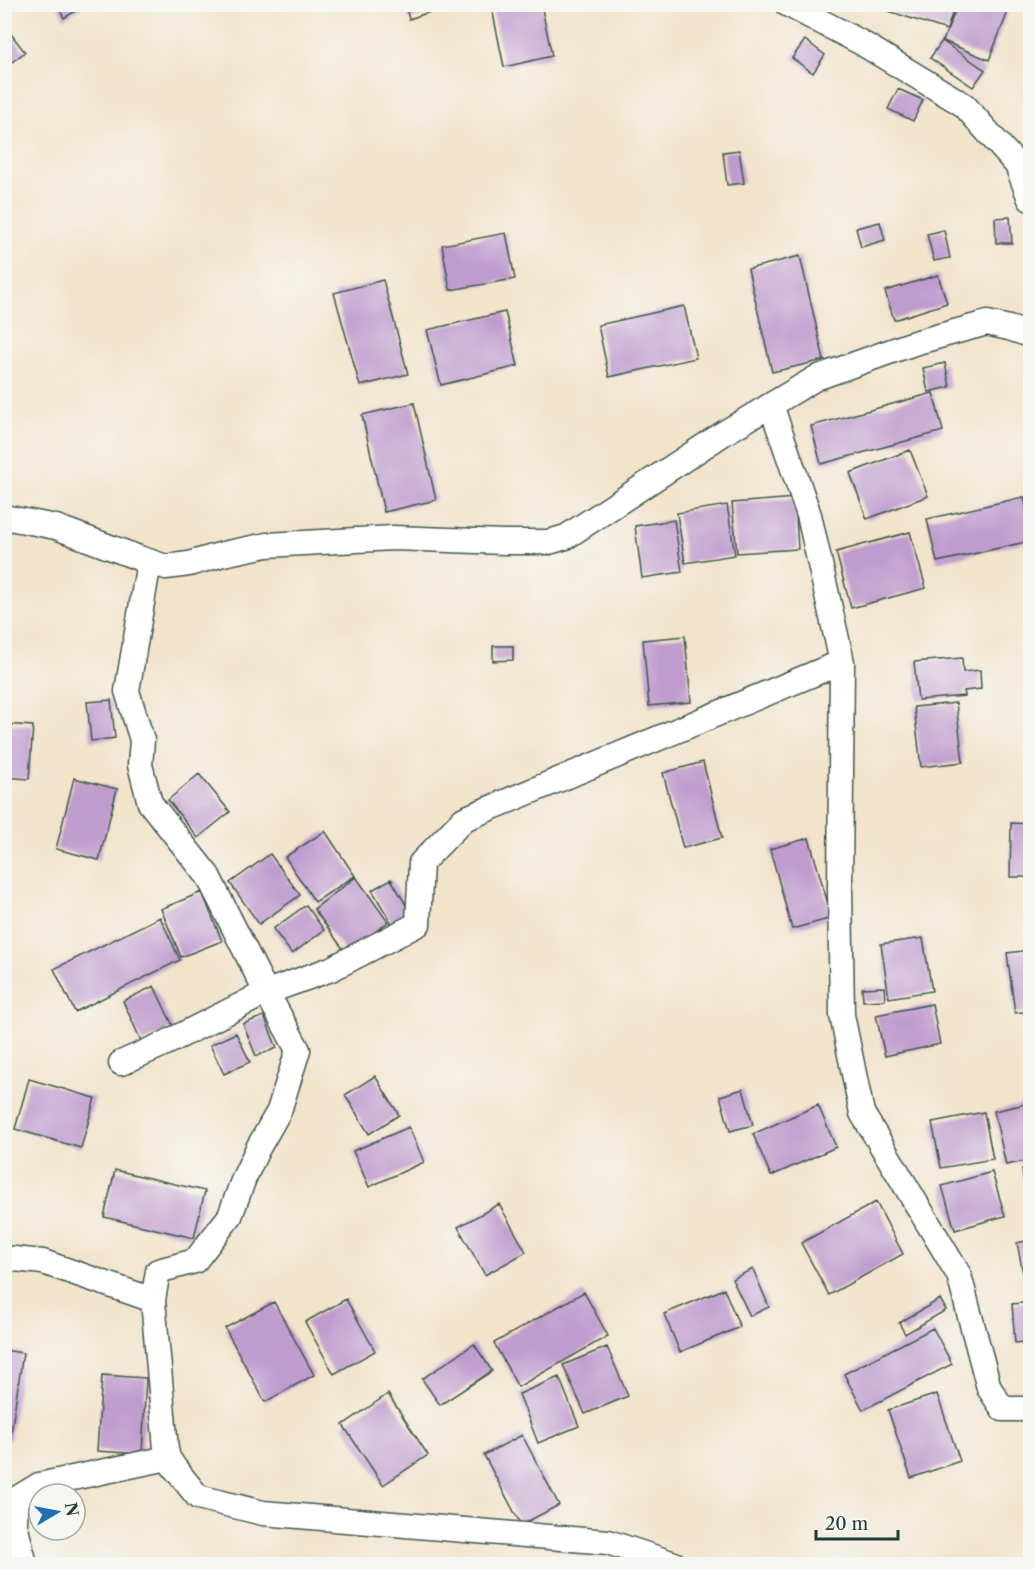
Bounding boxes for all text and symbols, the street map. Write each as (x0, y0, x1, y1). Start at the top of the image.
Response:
north arrow (27, 1482, 87, 1542)
text: N (61, 1501, 83, 1518)
scale bar (816, 1503, 898, 1541)
text: 20 m (825, 1513, 869, 1535)

